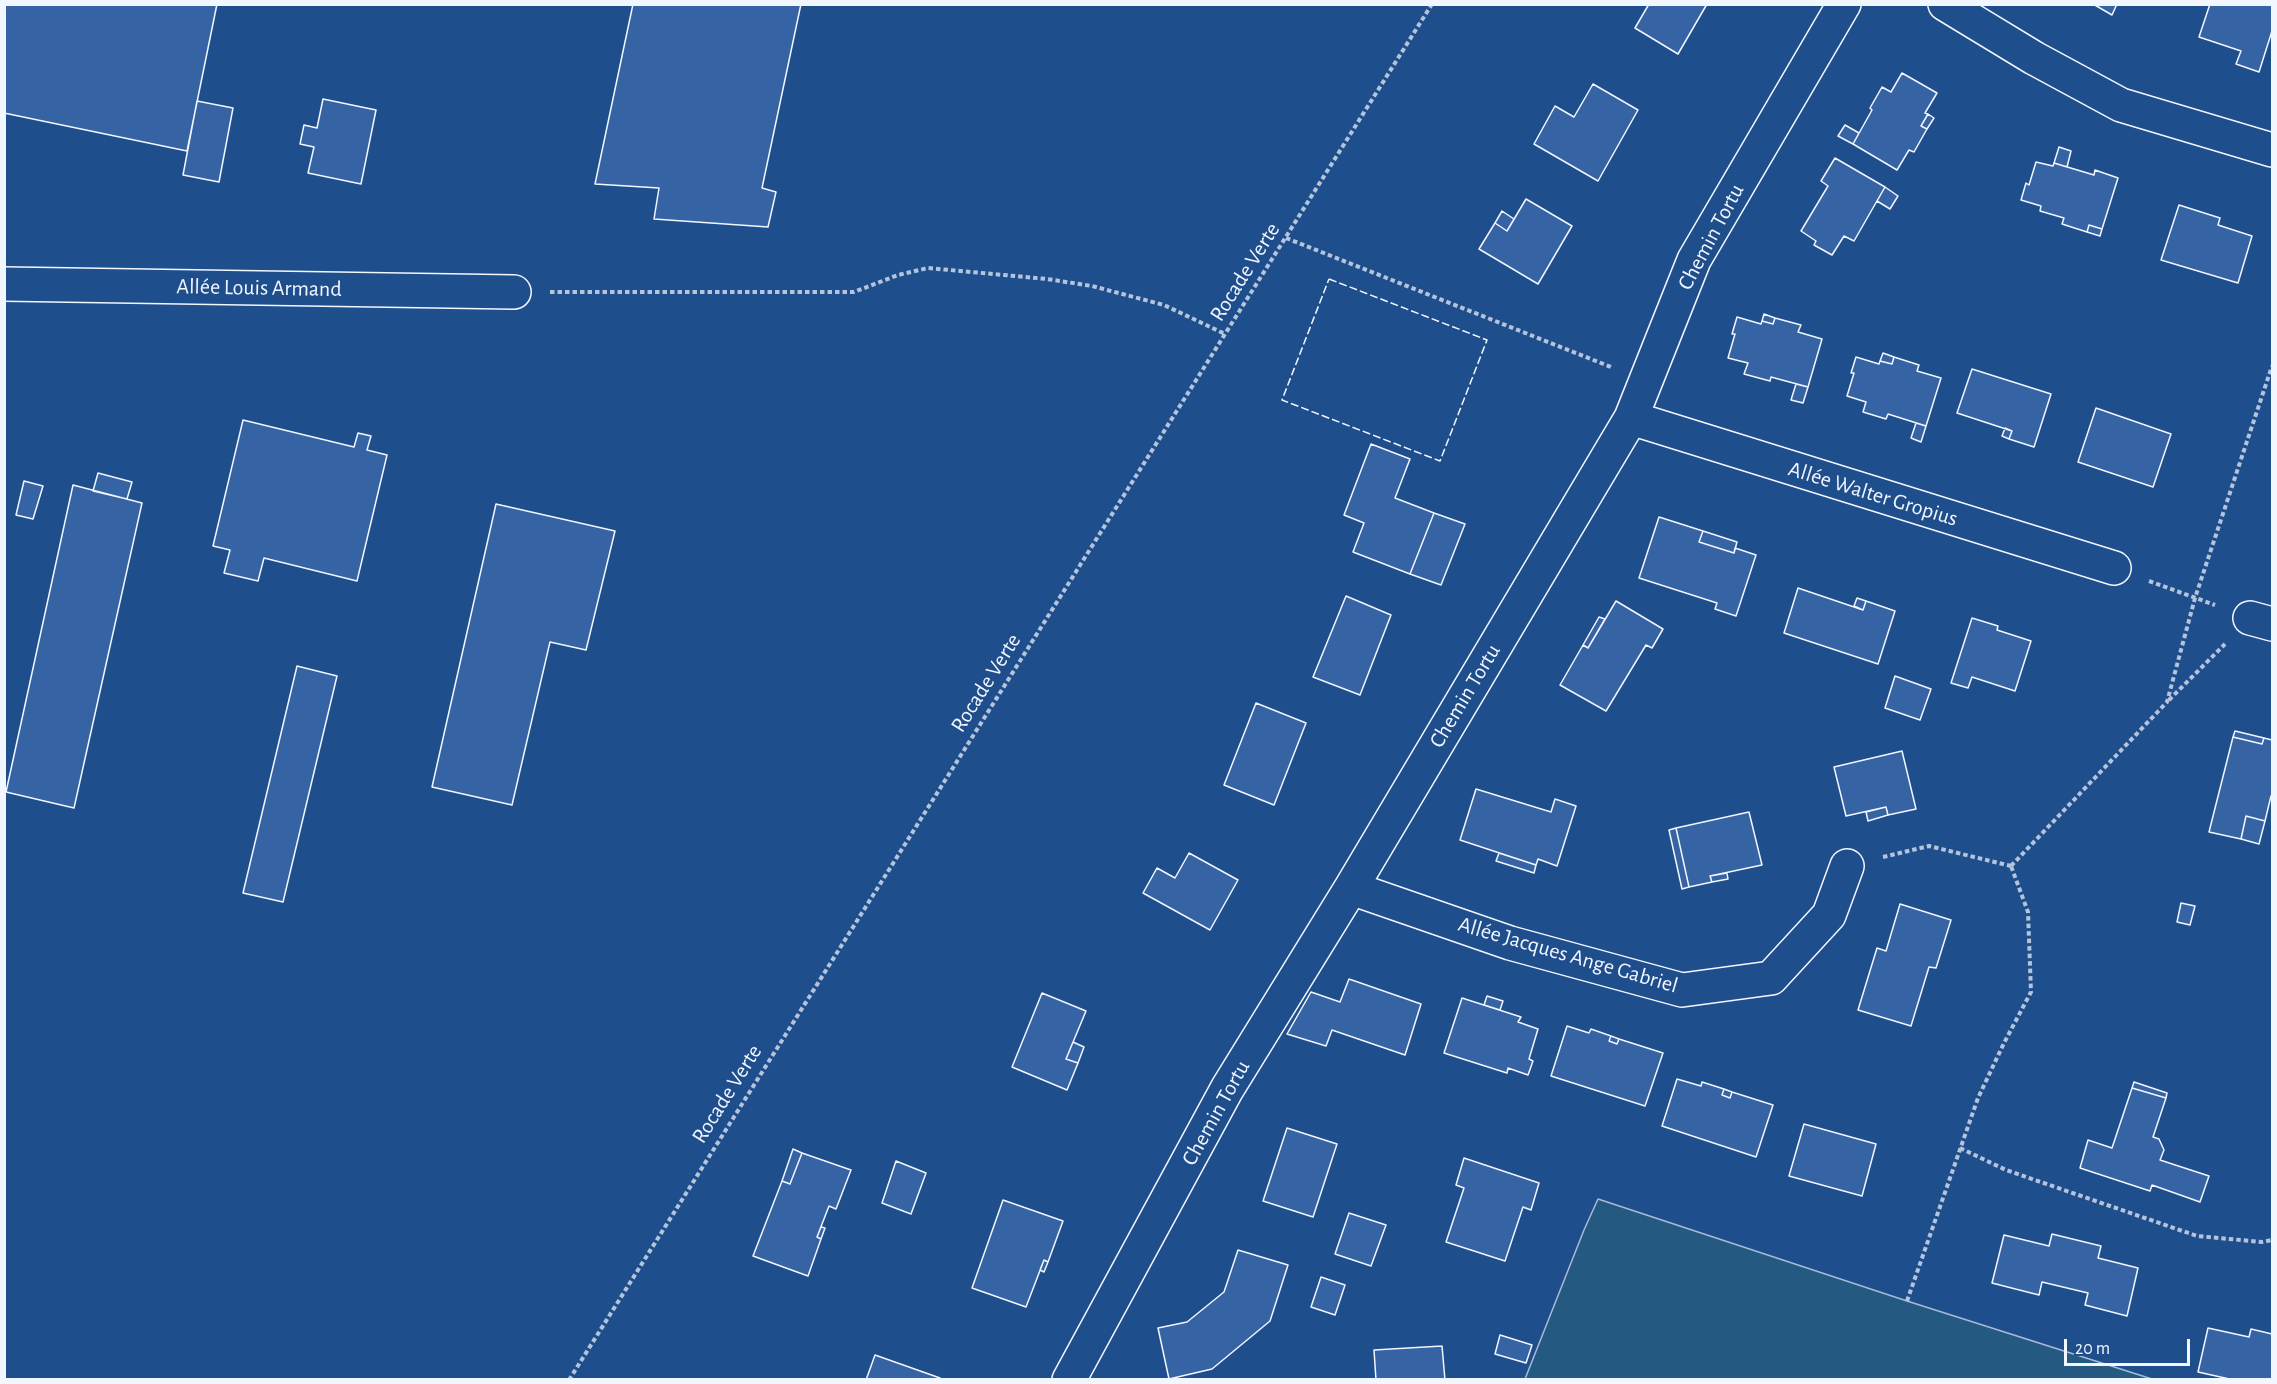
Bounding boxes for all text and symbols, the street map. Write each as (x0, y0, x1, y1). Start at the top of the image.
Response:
street label: Chemin Tortu (1672, 180, 1750, 294)
street label: Rocade Verte (1204, 218, 1286, 326)
street label: Allée Louis Armand (176, 273, 342, 303)
street label: Allée Walter Gropius (1785, 456, 1961, 532)
street label: Rocade Verte (945, 629, 1027, 737)
street label: Chemin Tortu (1424, 639, 1506, 753)
street label: Allée Jacques Ange Gabriel (1455, 911, 1681, 999)
street label: Rocade Verte (686, 1040, 768, 1148)
street label: Chemin Tortu (1176, 1056, 1256, 1170)
scale bar (2067, 1327, 2193, 1365)
text: 20 m (2075, 1340, 2110, 1358)

